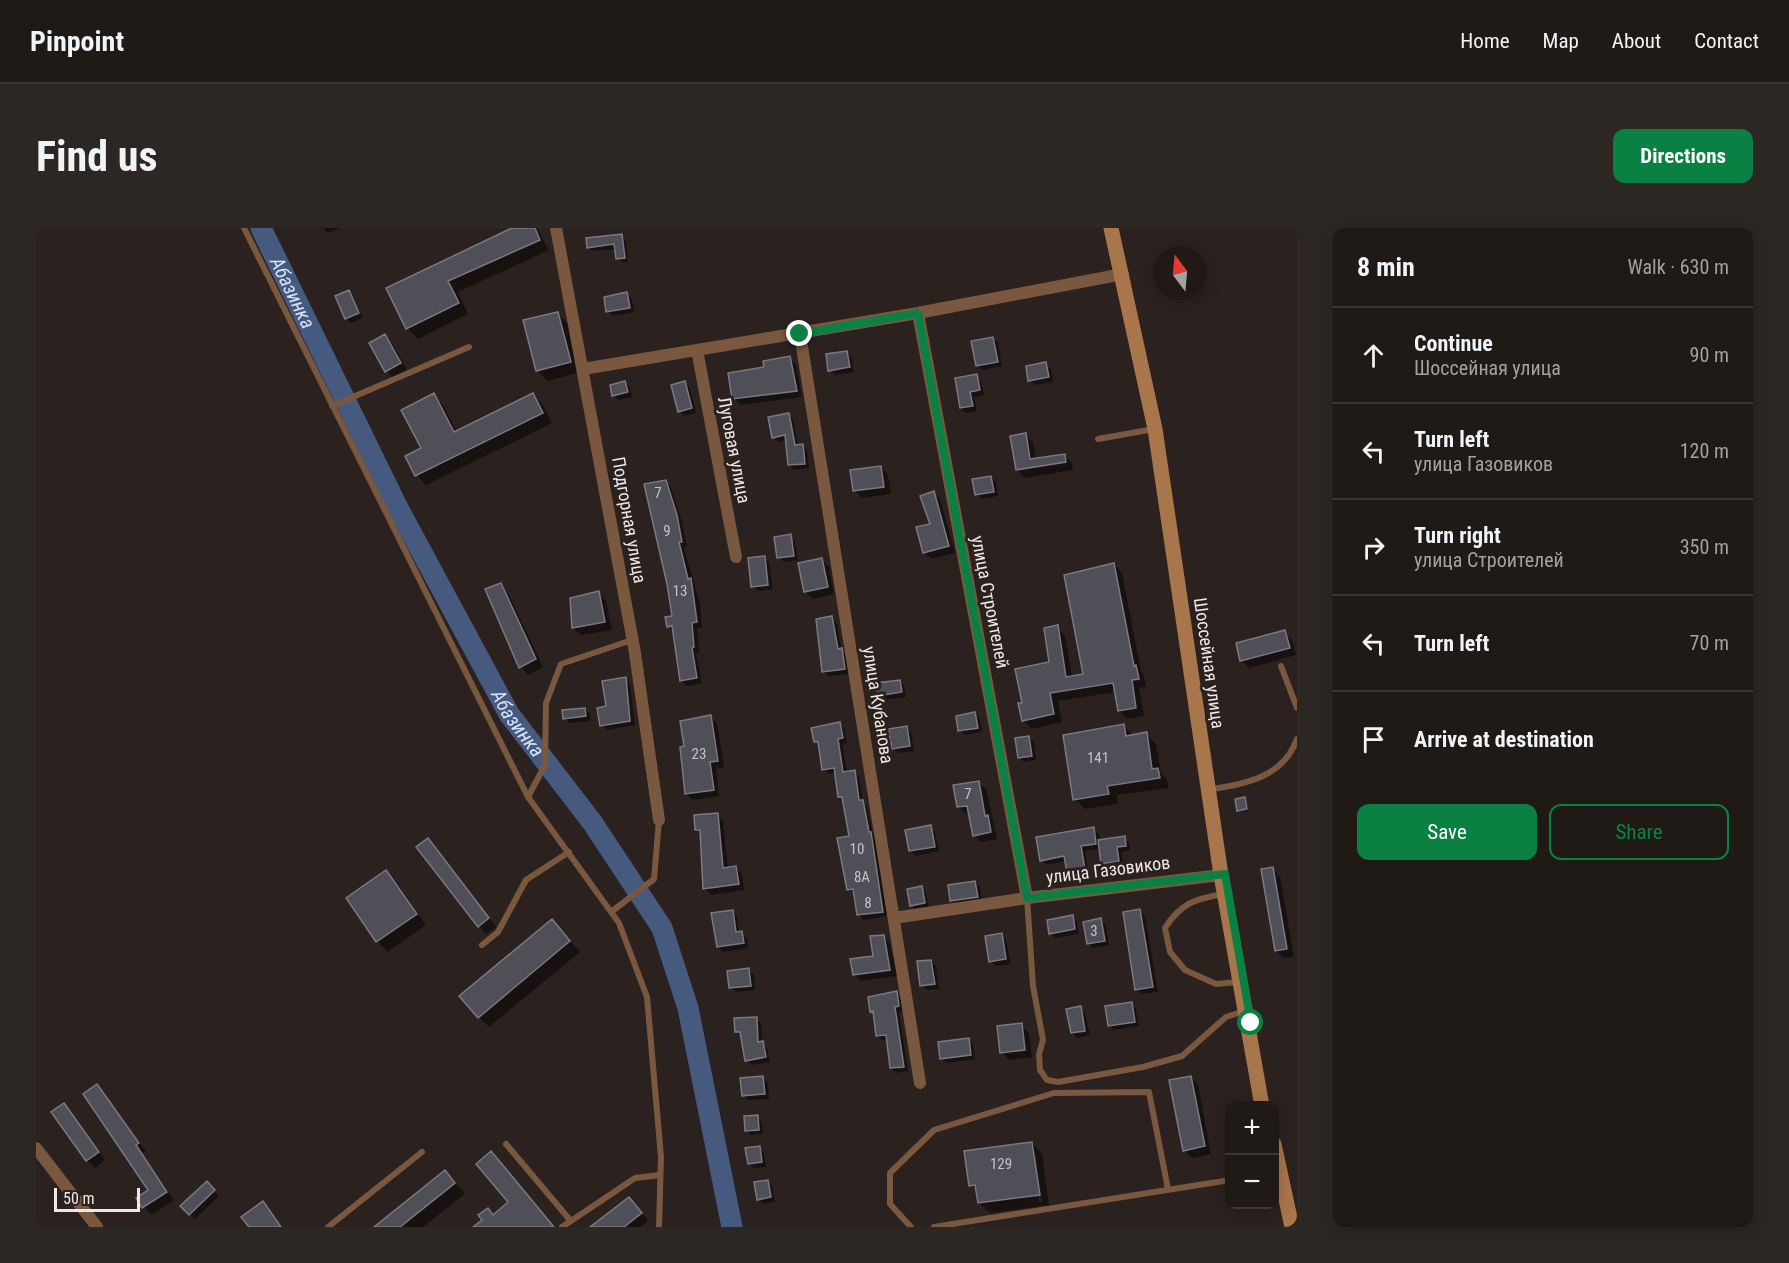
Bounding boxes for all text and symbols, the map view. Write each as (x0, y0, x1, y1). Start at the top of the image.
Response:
text: Pinpoint (30, 25, 124, 58)
text: Home (1460, 29, 1510, 53)
text: Map (1543, 29, 1579, 53)
text: About (1612, 29, 1661, 53)
text: Contact (1694, 29, 1759, 53)
button: Directions (1613, 129, 1753, 183)
text: Find us (36, 132, 157, 181)
north arrow (1153, 246, 1207, 300)
water label: Абазинка (265, 252, 320, 333)
text: 8 min (1357, 252, 1415, 282)
text: Walk · 630 m (1628, 255, 1729, 279)
route end (786, 320, 812, 346)
text: Continue (1414, 331, 1493, 356)
icon: ahead (1357, 339, 1390, 372)
text: 90 m (1690, 343, 1729, 367)
text: Шоссейная улица (1414, 356, 1561, 380)
street label: Луговая улица (714, 395, 755, 505)
text: Turn left (1414, 427, 1489, 452)
icon: left (1357, 435, 1390, 468)
text: 120 m (1680, 439, 1729, 463)
text: улица Газовиков (1414, 452, 1553, 476)
street label: Подгорная улица (608, 455, 651, 585)
house number: 7 (654, 484, 662, 502)
house number: 9 (663, 522, 671, 540)
text: Turn right (1414, 523, 1501, 548)
icon: right (1357, 531, 1390, 564)
street label: улица Строителей (967, 534, 1014, 670)
text: 350 m (1680, 535, 1729, 559)
text: улица Строителей (1414, 548, 1564, 572)
house number: 13 (673, 582, 687, 600)
street label: Шоссейная улица (1190, 596, 1229, 730)
icon: left (1357, 627, 1390, 660)
text: Turn left (1414, 631, 1489, 656)
text: 70 m (1690, 631, 1729, 655)
street label: улица Кубанова (859, 645, 898, 765)
water label: Абазинка (486, 684, 549, 762)
icon: arrive (1357, 723, 1390, 756)
text: Arrive at destination (1414, 727, 1594, 752)
house number: 23 (692, 745, 706, 763)
house number: 141 (1087, 749, 1109, 767)
house number: 7 (964, 785, 972, 803)
button: Save (1357, 804, 1537, 860)
button: Share (1549, 804, 1729, 860)
house number: 10 (850, 840, 864, 858)
street label: улица Газовиков (1045, 851, 1171, 888)
house number: 8А (854, 868, 870, 886)
house number: 8 (864, 894, 872, 912)
house number: 3 (1090, 922, 1098, 940)
route start (1237, 1009, 1263, 1035)
map controls (1225, 1101, 1279, 1209)
button: + (1225, 1101, 1279, 1155)
house number: 129 (990, 1155, 1012, 1173)
button: − (1225, 1155, 1279, 1209)
scale bar (54, 1185, 140, 1212)
text: 50 m (63, 1189, 95, 1208)

